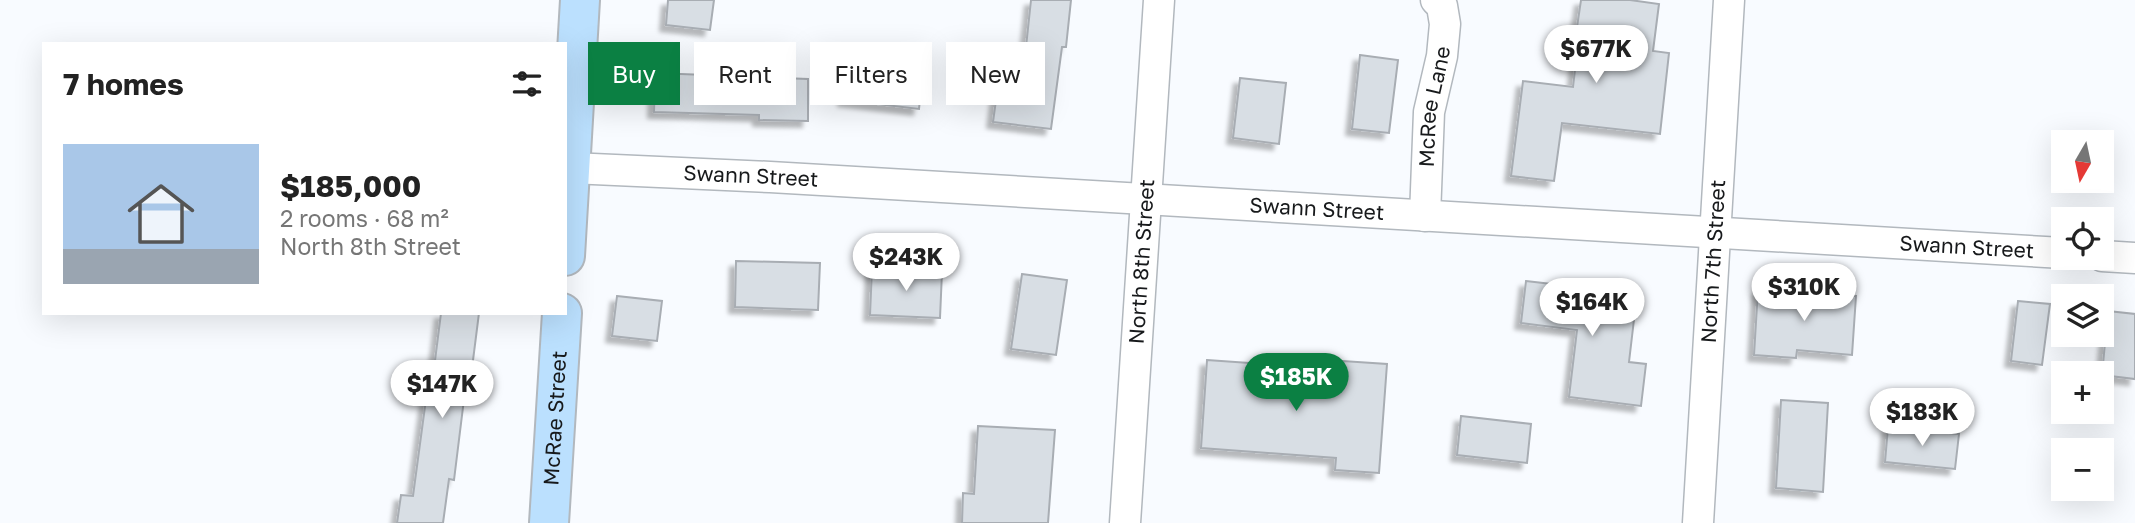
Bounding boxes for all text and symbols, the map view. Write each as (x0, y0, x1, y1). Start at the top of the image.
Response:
pin: $677K (1547, 25, 1645, 85)
text: $677K (1560, 34, 1632, 62)
chip: Buy (588, 42, 680, 105)
chip: Rent (694, 42, 796, 105)
chip: Filters (810, 42, 932, 105)
chip: New (946, 42, 1045, 105)
street label: McRee Lane (1413, 45, 1455, 168)
icon: filters (508, 65, 546, 103)
text: 7 homes (63, 66, 184, 102)
north arrow (2051, 130, 2114, 192)
map controls (2051, 130, 2114, 501)
street label: Swann Street (683, 159, 819, 192)
text: $185,000 (280, 168, 421, 204)
icon: home (119, 172, 203, 256)
street label: North 8th Street (1123, 178, 1159, 345)
street label: North 7th Street (1695, 179, 1730, 344)
street label: Swann Street (1249, 191, 1385, 225)
text: 2 rooms · 68 m² (280, 204, 449, 232)
button: locate (2051, 207, 2114, 270)
street label: Swann Street (1899, 229, 2035, 263)
text: North 8th Street (280, 232, 461, 260)
pin: $243K (857, 233, 955, 293)
text: $243K (869, 242, 943, 270)
pin: $310K (1755, 264, 1853, 323)
text: $310K (1768, 272, 1840, 300)
pin: $164K (1543, 278, 1641, 338)
button: layers (2051, 284, 2114, 347)
text: $164K (1556, 287, 1628, 315)
street label: McRae Street (537, 350, 572, 486)
pin: $185K (1247, 354, 1345, 413)
pin: $147K (393, 360, 491, 420)
button: + (2051, 361, 2114, 424)
text: $185K (1260, 362, 1332, 390)
text: $147K (407, 369, 477, 397)
pin: $183K (1873, 388, 1971, 448)
text: $183K (1886, 397, 1958, 425)
button: − (2051, 438, 2114, 501)

